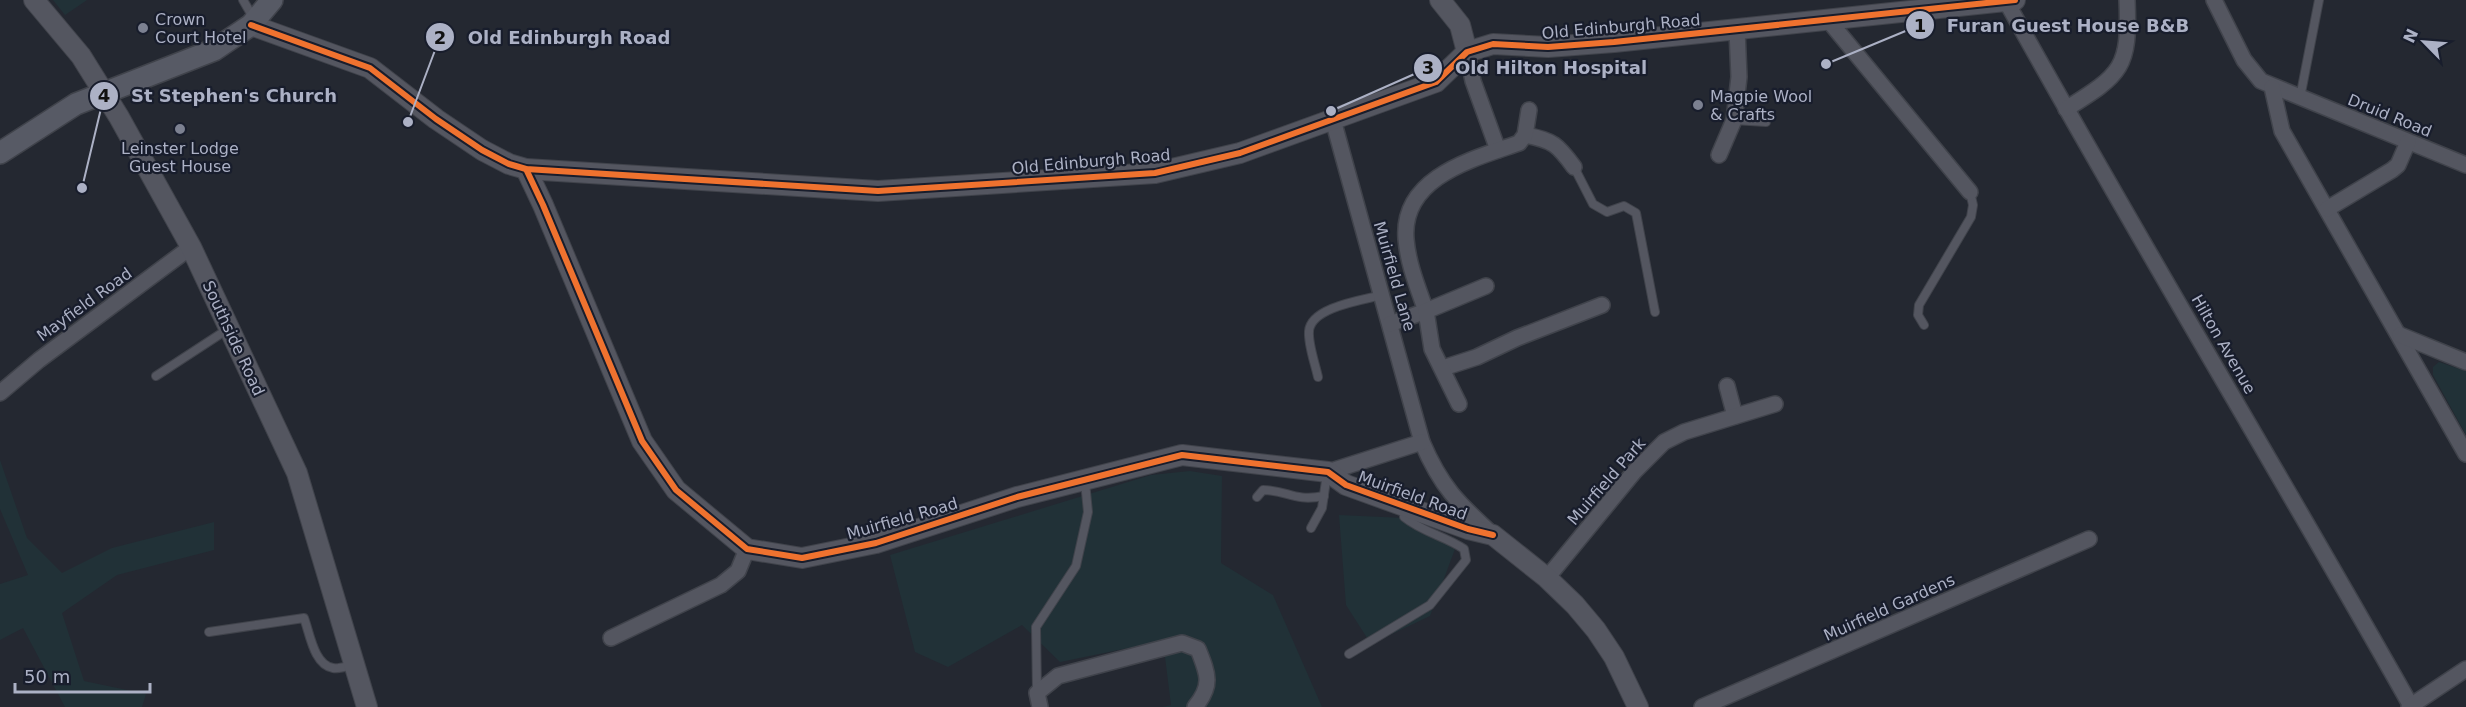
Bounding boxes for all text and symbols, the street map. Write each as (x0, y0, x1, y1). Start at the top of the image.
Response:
callout: Furan Guest House B&B (1905, 7, 2201, 43)
place label: Crown Court Hotel (155, 10, 246, 47)
street label: Old Edinburgh Road (1541, 10, 1701, 43)
north arrow (2394, 12, 2454, 72)
text: 1 (1914, 15, 1926, 36)
text: Furan Guest House B&B (1947, 15, 2189, 36)
callout: Old Edinburgh Road (425, 19, 682, 55)
marker: Crown Court Hotel (136, 21, 150, 35)
text: N (2399, 26, 2422, 46)
text: 2 (434, 27, 446, 48)
text: Old Edinburgh Road (468, 27, 670, 48)
callout: Old Hilton Hospital (1413, 50, 1659, 86)
text: 3 (1422, 57, 1434, 78)
text: Old Hilton Hospital (1455, 57, 1647, 78)
callout: St Stephen's Church (89, 78, 349, 114)
text: 4 (98, 85, 110, 106)
text: St Stephen's Church (131, 85, 337, 106)
place label: Magpie Wool & Crafts (1710, 87, 1812, 124)
street label: Druid Road (2345, 90, 2435, 141)
marker: Magpie Wool & Crafts (1691, 98, 1705, 112)
marker: Leinster Lodge Guest House (173, 122, 187, 136)
place label: Leinster Lodge Guest House (121, 139, 239, 176)
street label: Old Edinburgh Road (1011, 145, 1171, 178)
street label: Muirfield Lane (1370, 219, 1419, 333)
street label: Mayfield Road (33, 264, 136, 345)
street label: Southside Road (199, 278, 268, 399)
street label: Hilton Avenue (2187, 291, 2260, 397)
street label: Muirfield Park (1563, 433, 1650, 529)
street label: Muirfield Road (1356, 467, 1470, 524)
street label: Muirfield Road (844, 494, 960, 543)
street label: Muirfield Gardens (1821, 570, 1958, 645)
scale bar (15, 656, 150, 694)
text: 50 m (24, 666, 70, 687)

